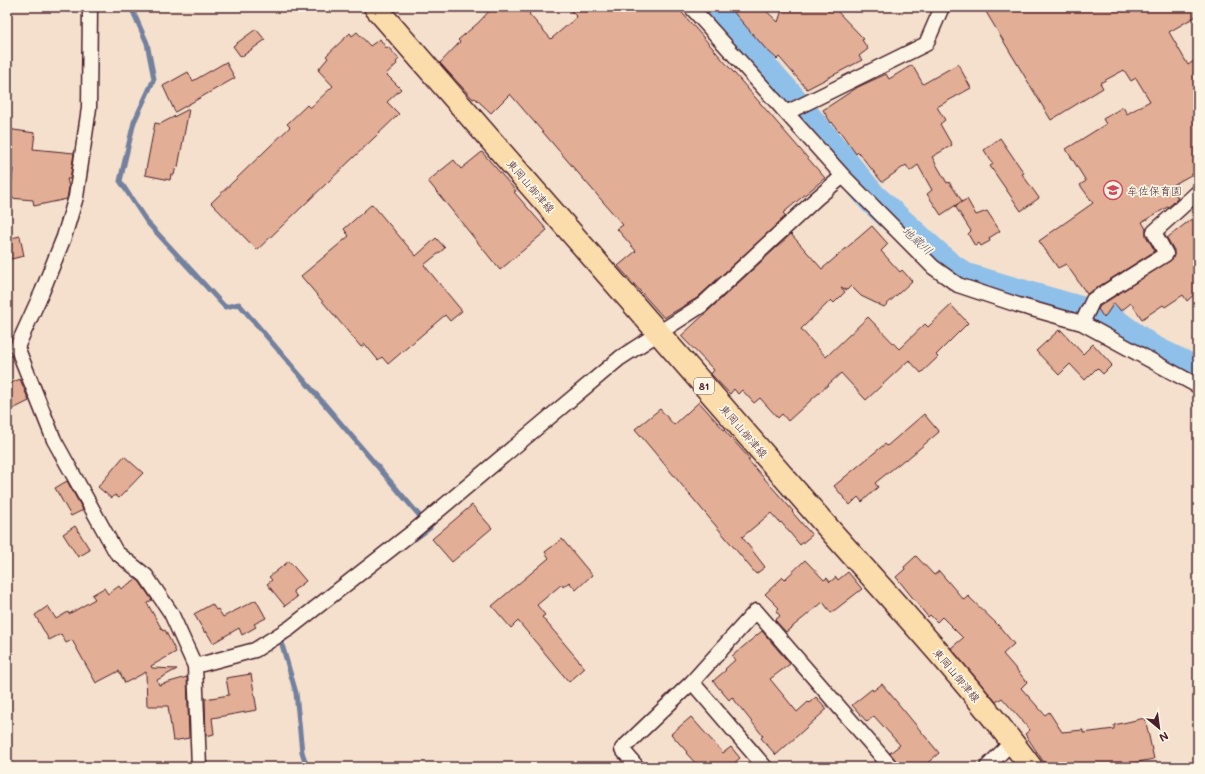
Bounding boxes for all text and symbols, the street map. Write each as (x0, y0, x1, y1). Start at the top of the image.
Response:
street label: 東岡山御津線 (504, 156, 558, 216)
school or university icon: 牟佐保育園 (1102, 179, 1124, 201)
place label: 牟佐保育園 (1127, 183, 1182, 198)
water label: 地蔵川 (899, 222, 937, 258)
road number: 81 (694, 378, 714, 394)
street label: 東岡山御津線 (717, 401, 771, 461)
street label: 東岡山御津線 (930, 645, 984, 705)
north arrow (1139, 708, 1179, 748)
text: N (1157, 729, 1171, 746)

